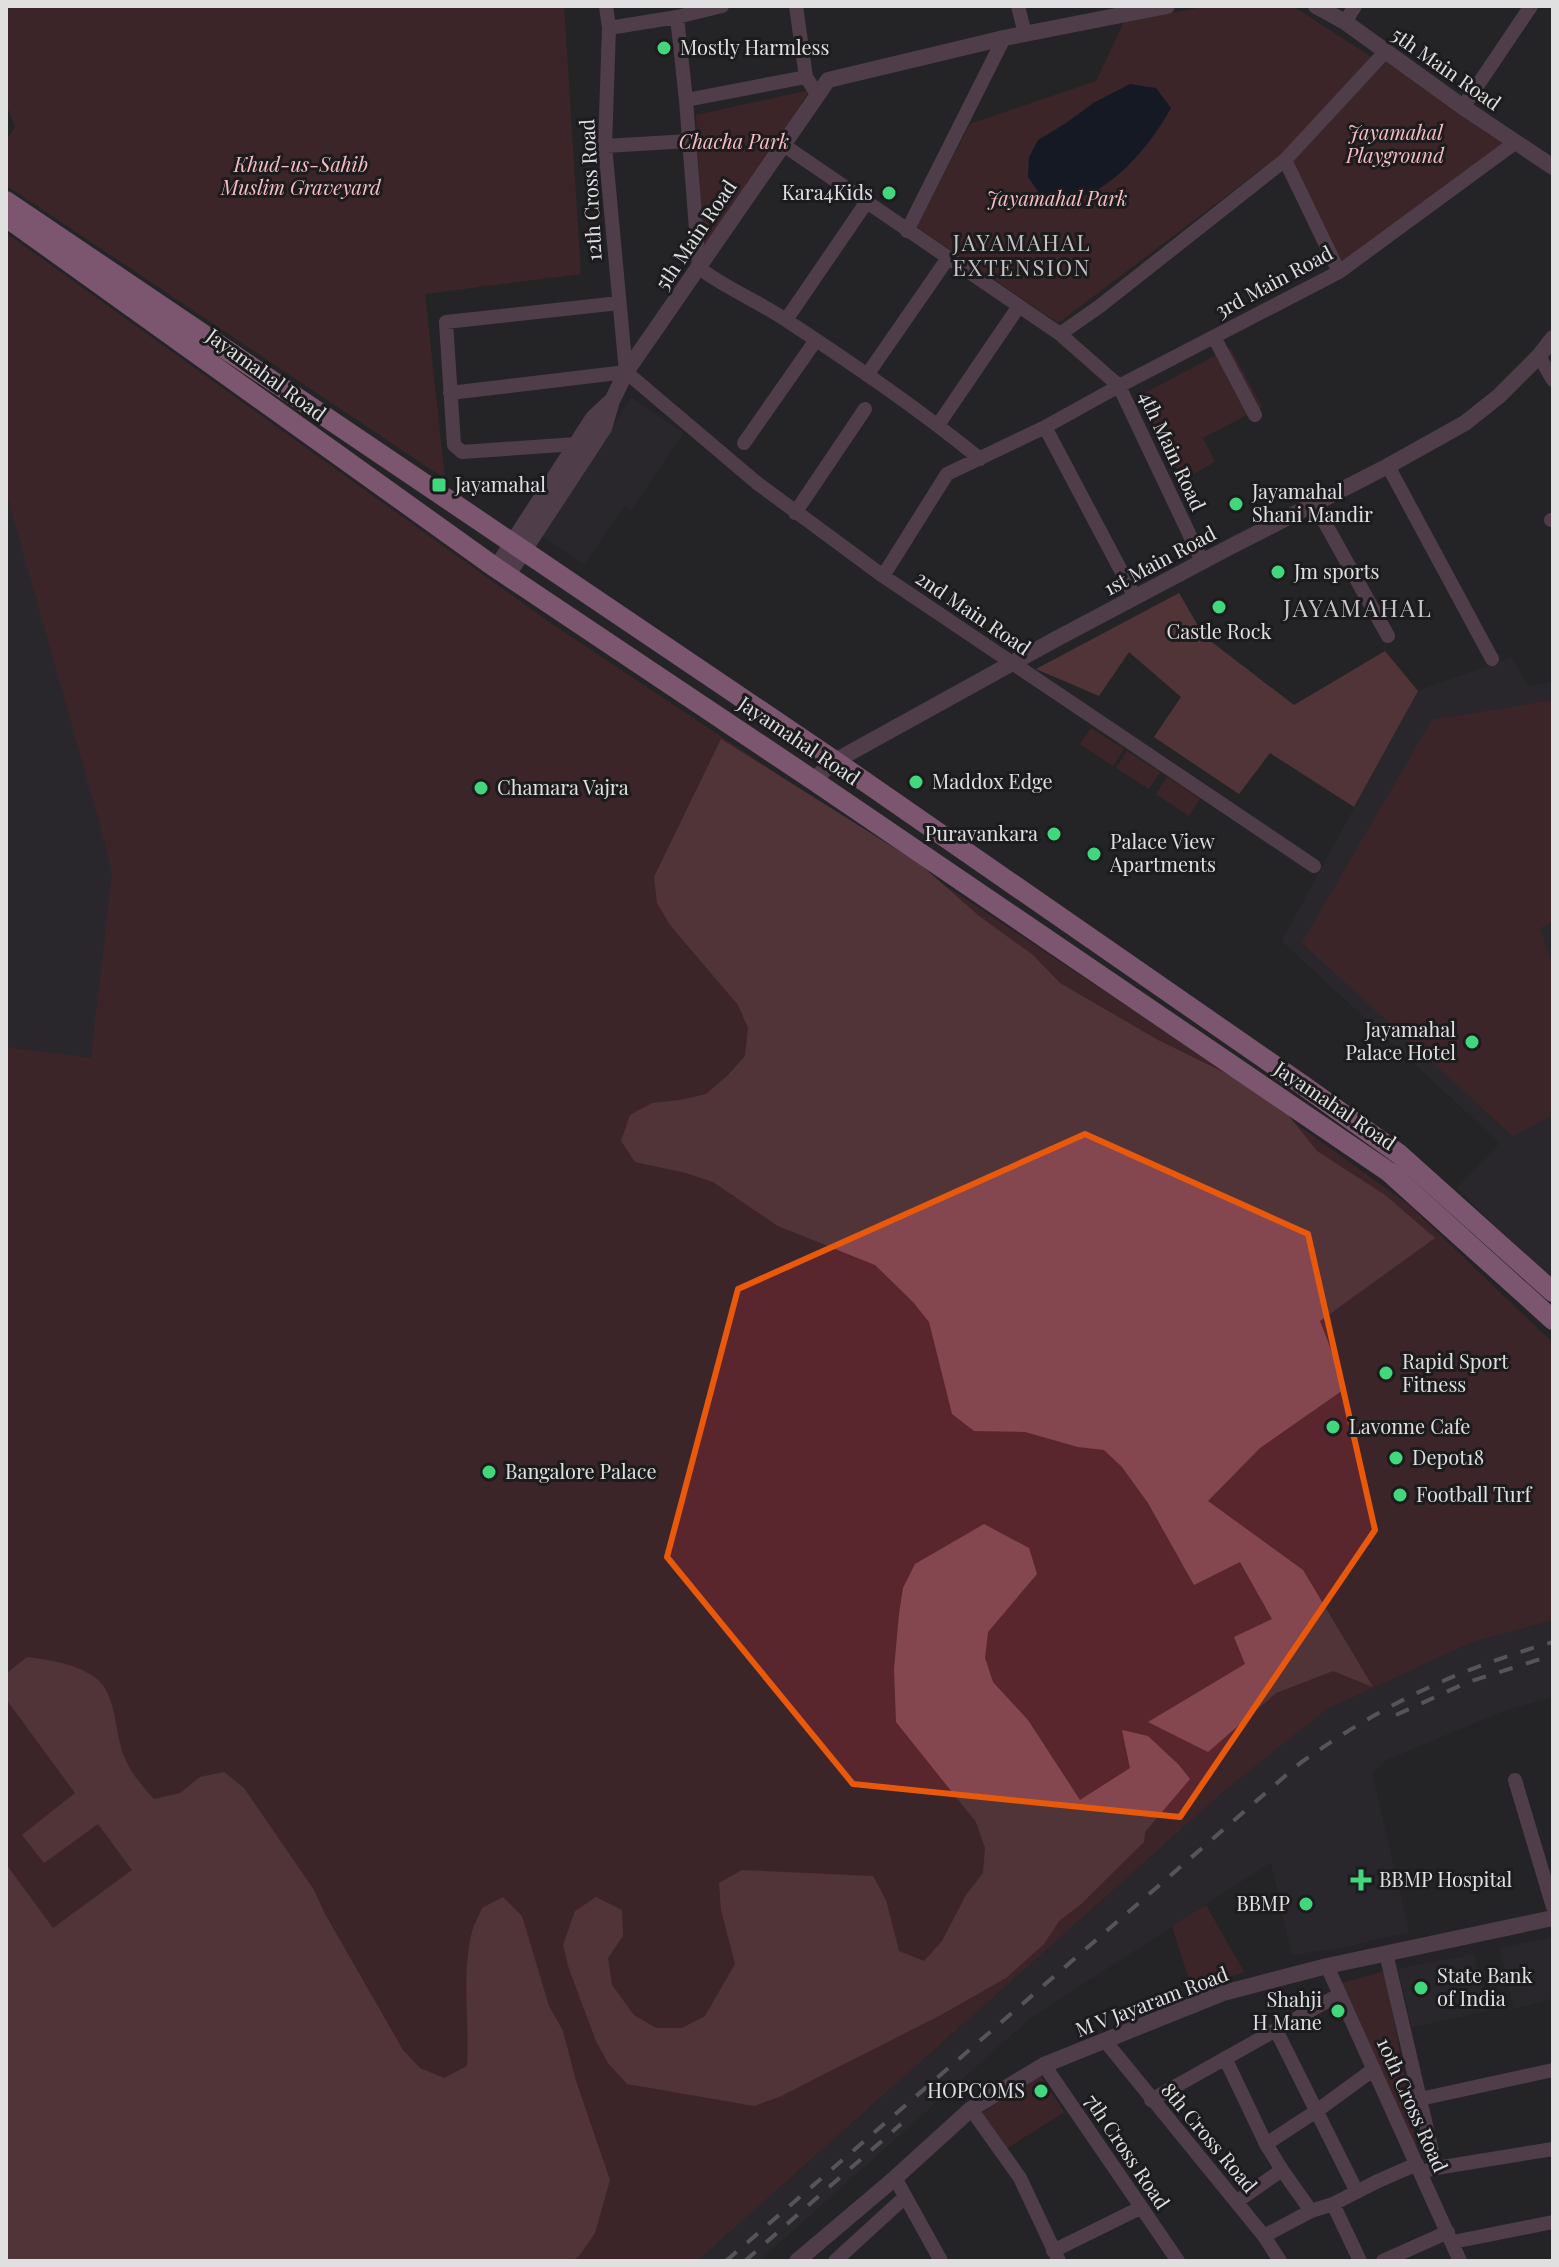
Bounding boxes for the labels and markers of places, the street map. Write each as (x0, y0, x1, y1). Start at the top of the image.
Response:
place label: Mostly Harmless (680, 33, 829, 60)
marker: Mostly Harmless (655, 39, 673, 57)
place label: Kara4Kids (782, 178, 873, 205)
marker: Kara4Kids (880, 184, 898, 202)
place label: Jayamahal (454, 470, 546, 497)
marker: Jayamahal (430, 476, 448, 494)
place label: Jayamahal Shani Mandir (1251, 477, 1373, 527)
marker: Jayamahal Shani Mandir (1227, 495, 1245, 513)
place label: Jm sports (1293, 557, 1379, 584)
marker: Jm sports (1269, 563, 1287, 581)
marker: Castle Rock (1210, 598, 1228, 616)
place label: Castle Rock (1167, 617, 1272, 644)
place label: Maddox Edge (932, 767, 1053, 794)
place label: Chamara Vajra (497, 773, 629, 800)
marker: Maddox Edge (907, 773, 925, 791)
marker: Chamara Vajra (472, 779, 490, 797)
place label: Puravankara (925, 819, 1038, 846)
marker: Puravankara (1045, 825, 1063, 843)
place label: Palace View Apartments (1109, 827, 1216, 877)
marker: Palace View Apartments (1085, 845, 1103, 863)
place label: Jayamahal Palace Hotel (1345, 1015, 1456, 1065)
marker: Jayamahal Palace Hotel (1463, 1033, 1481, 1051)
place label: Rapid Sport Fitness (1402, 1347, 1509, 1397)
marker: Rapid Sport Fitness (1377, 1364, 1395, 1382)
place label: Lavonne Cafe (1349, 1412, 1470, 1439)
marker: Lavonne Cafe (1324, 1418, 1342, 1436)
place label: Depot18 (1412, 1443, 1484, 1470)
marker: Depot18 (1387, 1449, 1405, 1467)
place label: Bangalore Palace (505, 1457, 657, 1484)
marker: Bangalore Palace (480, 1463, 498, 1481)
place label: Football Turf (1416, 1480, 1533, 1507)
marker: Football Turf (1391, 1486, 1409, 1504)
place label: BBMP Hospital (1379, 1865, 1512, 1892)
marker: BBMP Hospital (1350, 1869, 1372, 1891)
place label: BBMP (1236, 1889, 1290, 1916)
marker: BBMP (1297, 1895, 1315, 1913)
place label: State Bank of India (1437, 1961, 1532, 2011)
marker: State Bank of India (1412, 1979, 1430, 1997)
place label: Shahji H Mane (1253, 1985, 1322, 2035)
marker: Shahji H Mane (1329, 2002, 1347, 2020)
place label: HOPCOMS (927, 2076, 1025, 2103)
marker: HOPCOMS (1032, 2082, 1050, 2100)

